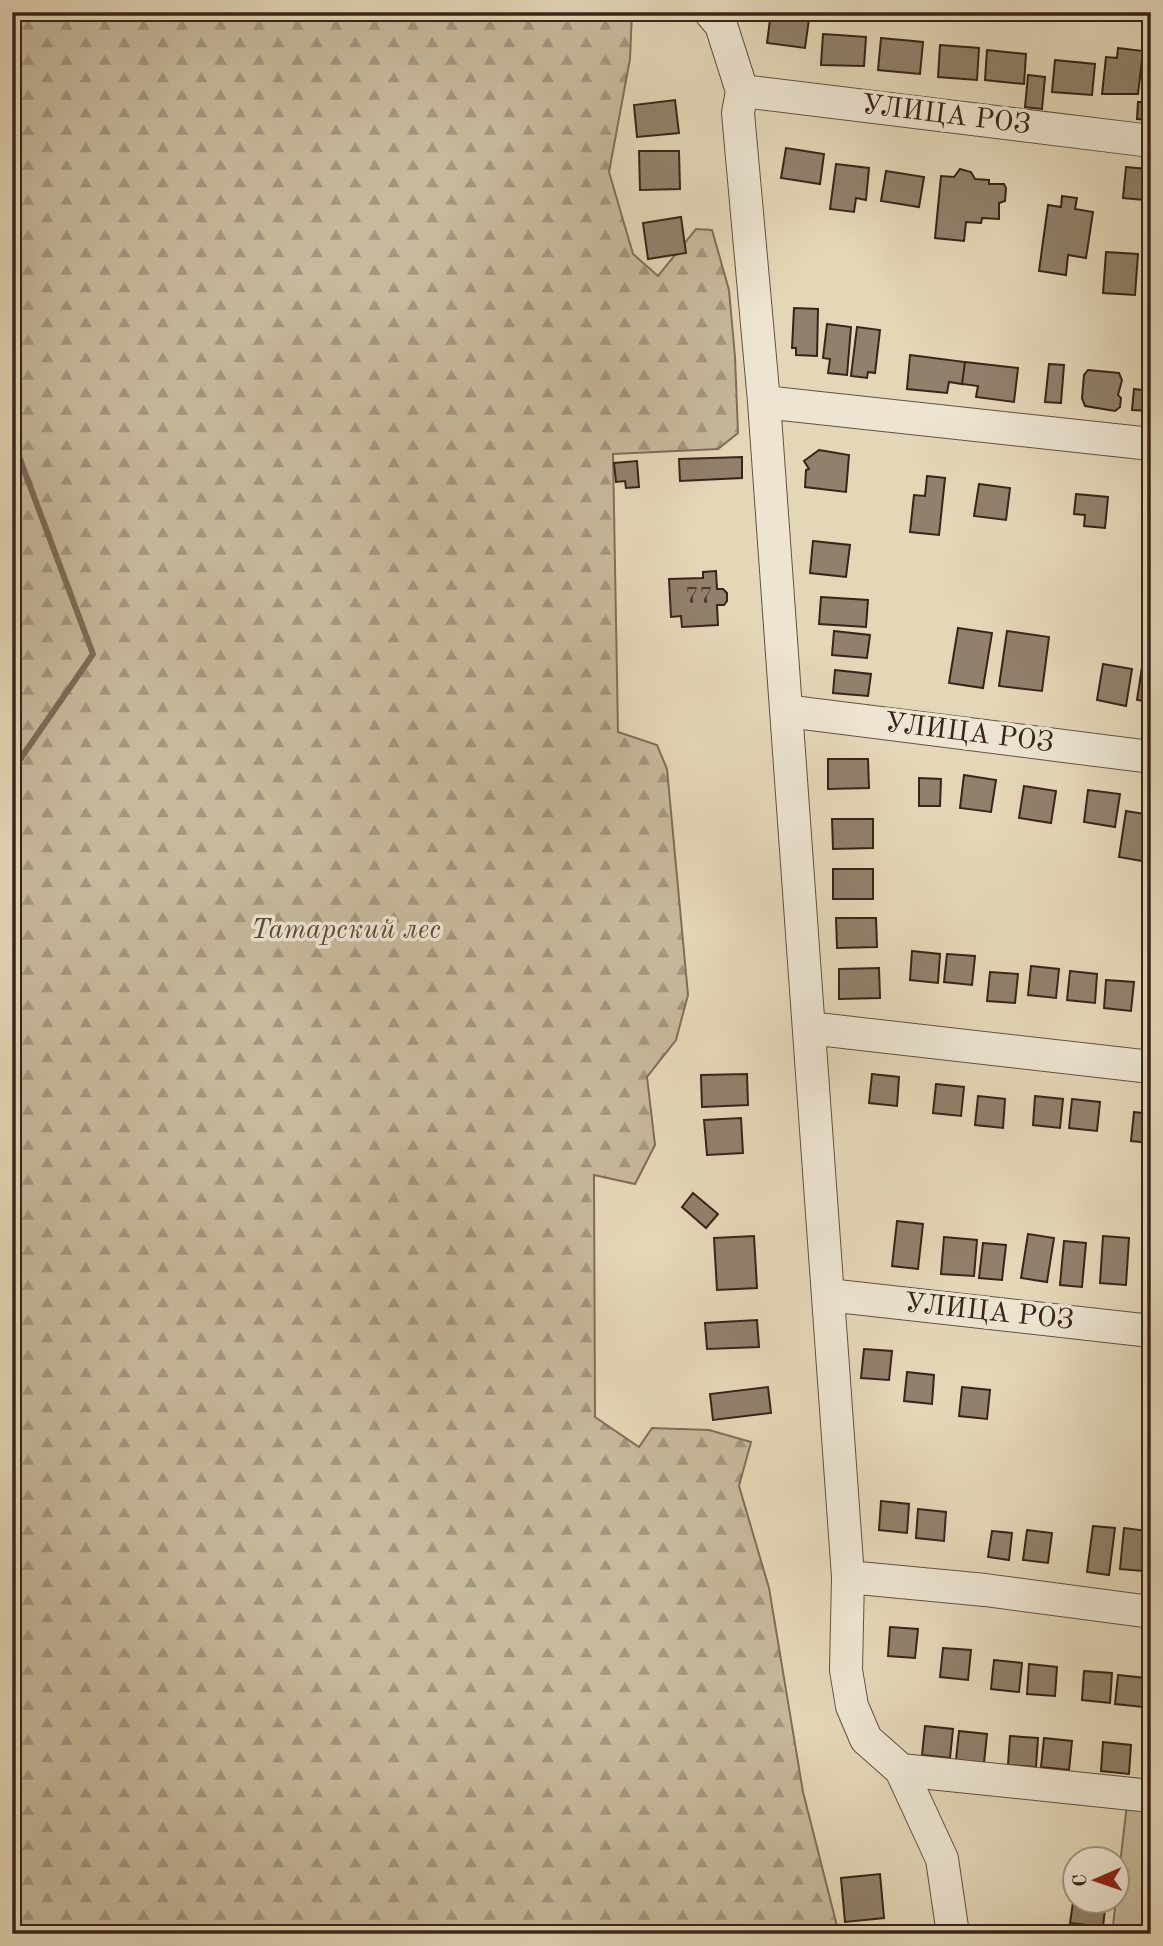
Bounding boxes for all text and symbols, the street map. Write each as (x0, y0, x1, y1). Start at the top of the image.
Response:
street label: УЛИЦА РОЗ (860, 92, 1032, 140)
house number: 77 (685, 585, 713, 609)
street label: УЛИЦА РОЗ (883, 710, 1055, 758)
park label: Татарский лес (251, 917, 441, 945)
street label: УЛИЦА РОЗ (903, 1290, 1075, 1336)
north arrow (1062, 1844, 1132, 1914)
text: С (1072, 1874, 1091, 1887)

